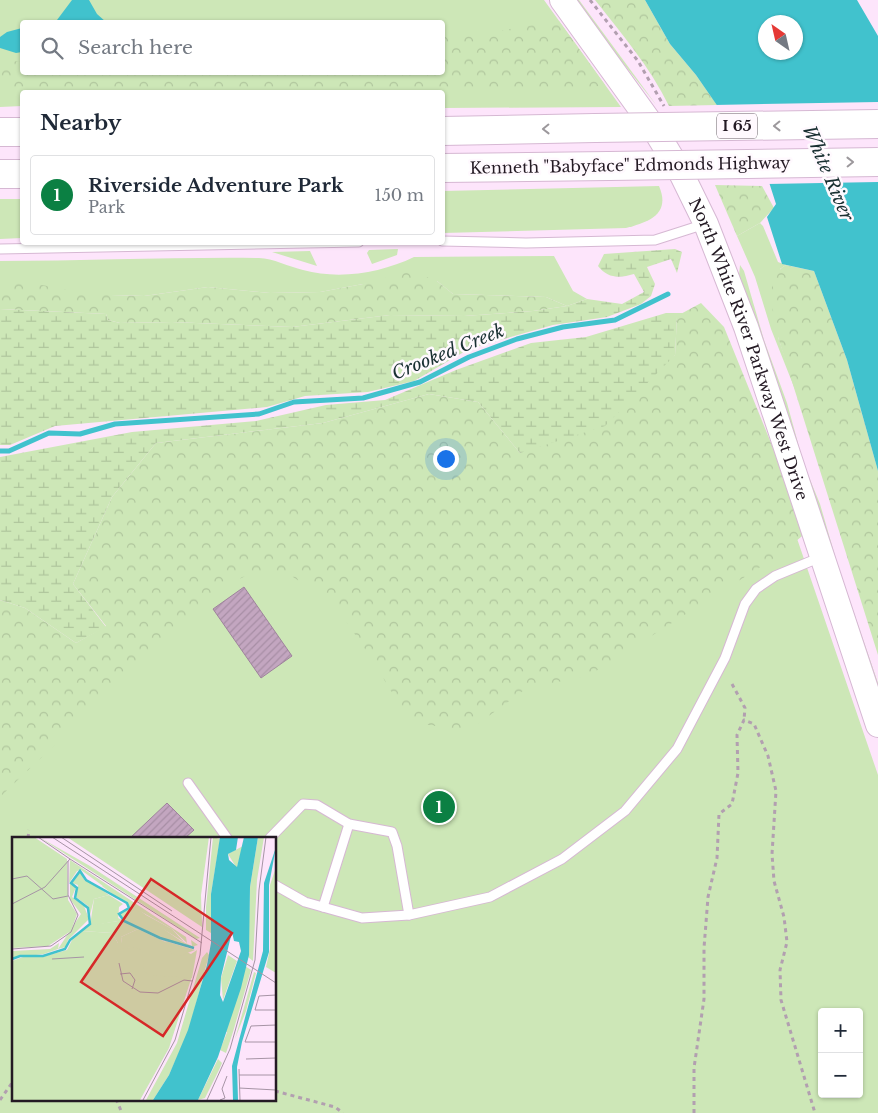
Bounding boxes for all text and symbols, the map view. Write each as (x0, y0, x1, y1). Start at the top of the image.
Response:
north arrow (758, 15, 803, 60)
search box (20, 20, 445, 75)
icon: search (38, 34, 66, 62)
text: Search here (78, 36, 193, 59)
text: Nearby (40, 110, 121, 136)
road number: I 65 (717, 114, 757, 138)
one-way arrow (773, 121, 780, 131)
water label: White River (798, 122, 858, 225)
one-way arrow (542, 124, 550, 134)
street label: Kenneth "Babyface" Edmonds Highway (469, 152, 791, 178)
one-way arrow (847, 157, 855, 168)
text: Riverside Adventure Park (88, 174, 344, 197)
text: 1 (54, 185, 60, 205)
text: 150 m (375, 185, 424, 205)
street label: North White River Parkway West Drive (685, 194, 813, 503)
text: Park (88, 197, 125, 217)
water label: Crooked Creek (389, 319, 507, 385)
your location (433, 446, 459, 472)
pin: 1 (423, 788, 455, 826)
inset map (12, 837, 276, 1100)
map controls (818, 1008, 863, 1098)
button: + (818, 1008, 863, 1053)
button: − (818, 1053, 863, 1098)

